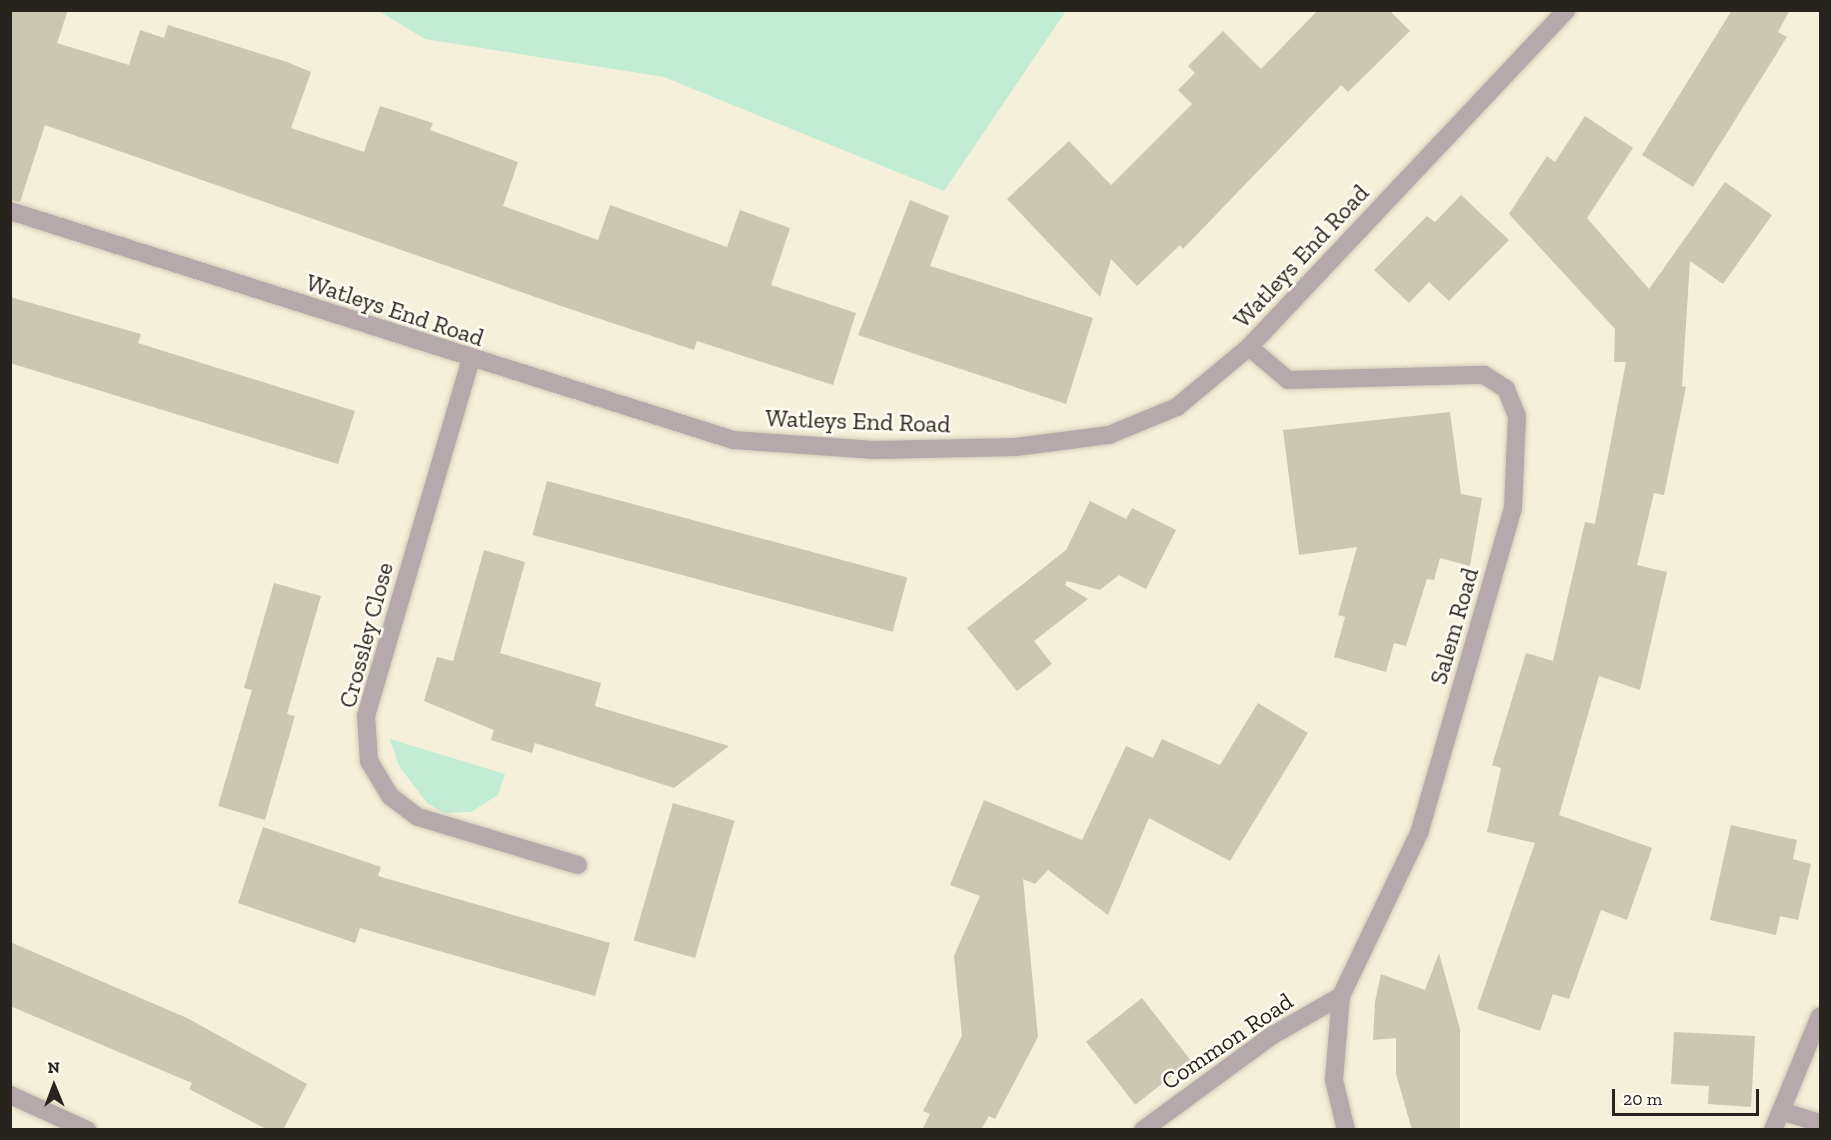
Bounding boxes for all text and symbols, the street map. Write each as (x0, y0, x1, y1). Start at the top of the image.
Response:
street label: Watleys End Road (1227, 178, 1375, 334)
street label: Watleys End Road (303, 268, 487, 352)
street label: Watleys End Road (765, 403, 951, 439)
street label: Crossley Close (333, 559, 399, 711)
street label: Salem Road (1424, 564, 1484, 688)
street label: Common Road (1156, 986, 1298, 1096)
north arrow (24, 1056, 84, 1116)
text: N (47, 1058, 60, 1077)
scale bar (1615, 1077, 1762, 1115)
text: 20 m (1623, 1088, 1662, 1110)

